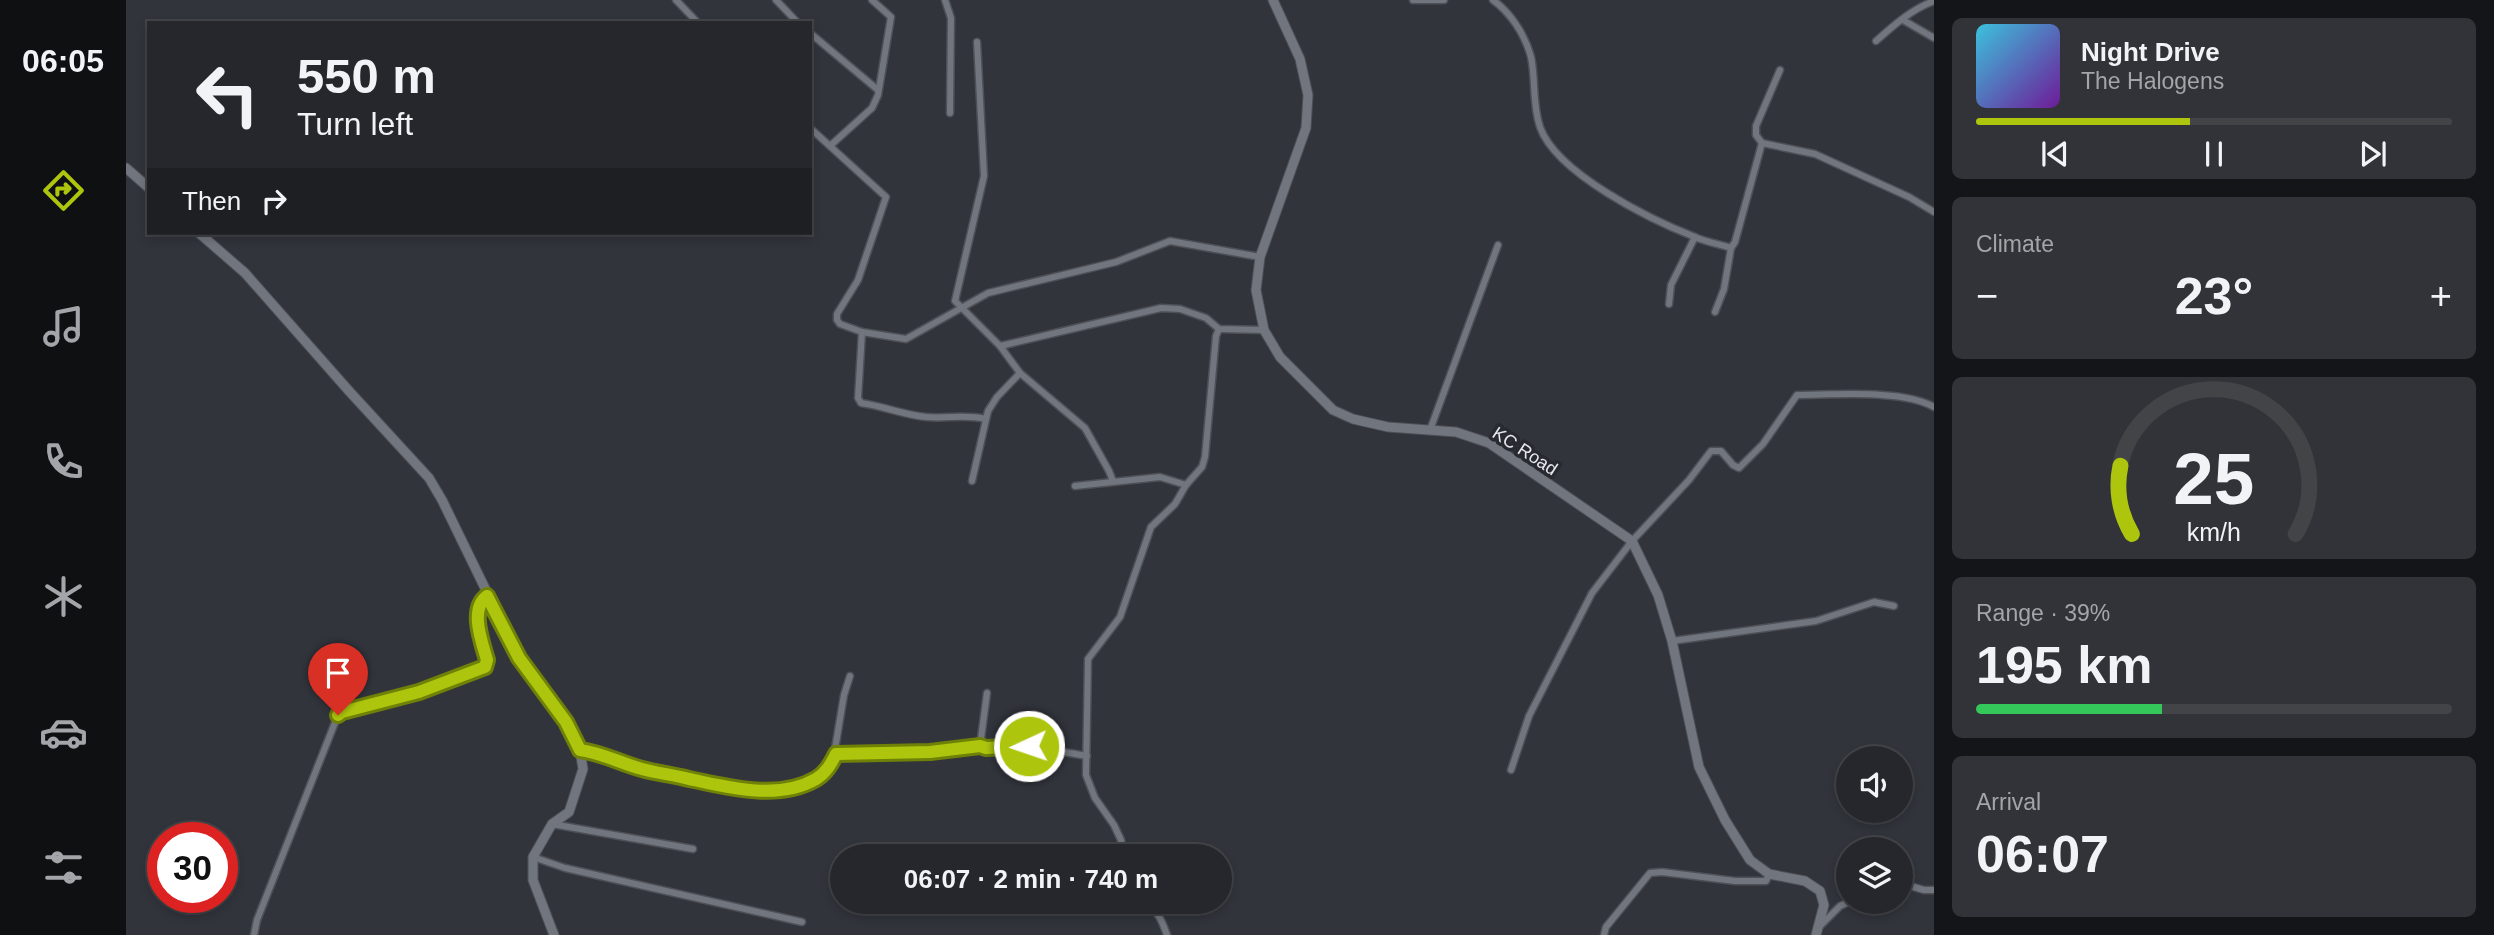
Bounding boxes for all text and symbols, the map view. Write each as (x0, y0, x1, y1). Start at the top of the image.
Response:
text: Night Drive (2081, 37, 2220, 67)
text: 06:05 (22, 43, 104, 79)
icon: left (182, 49, 273, 140)
text: 550 m (297, 49, 436, 103)
text: The Halogens (2081, 68, 2224, 94)
text: Turn left (297, 106, 413, 142)
icon: previous (2036, 135, 2074, 173)
icon: pause (2195, 135, 2233, 173)
icon: next (2354, 135, 2392, 173)
icon: directions (39, 166, 88, 215)
icon: right (255, 182, 293, 220)
text: Then (182, 186, 241, 216)
text: Climate (1976, 231, 2054, 257)
text: 23° (2175, 267, 2253, 325)
text: − (1976, 275, 1998, 317)
text: + (2430, 275, 2452, 317)
icon: music (39, 302, 88, 351)
street label: KC Road (1489, 423, 1561, 479)
icon: phone (39, 437, 88, 486)
text: 25 (2174, 438, 2254, 519)
text: km/h (2187, 517, 2241, 545)
icon: climate (39, 572, 88, 621)
text: Range · 39% (1976, 600, 2110, 626)
text: 195 km (1976, 636, 2152, 694)
pin (308, 643, 368, 715)
icon: arrive (319, 654, 357, 692)
icon: car (39, 708, 88, 757)
position arrow (992, 709, 1066, 783)
map controls (1836, 746, 1913, 914)
button: sound (1836, 746, 1913, 823)
text: Arrival (1976, 789, 2041, 815)
speed limit sign: 30 (147, 822, 238, 913)
text: 06:07 (1976, 825, 2109, 883)
button: layers (1836, 837, 1913, 914)
icon: filters (39, 843, 88, 892)
text: 06:07 · 2 min · 740 m (904, 864, 1158, 894)

